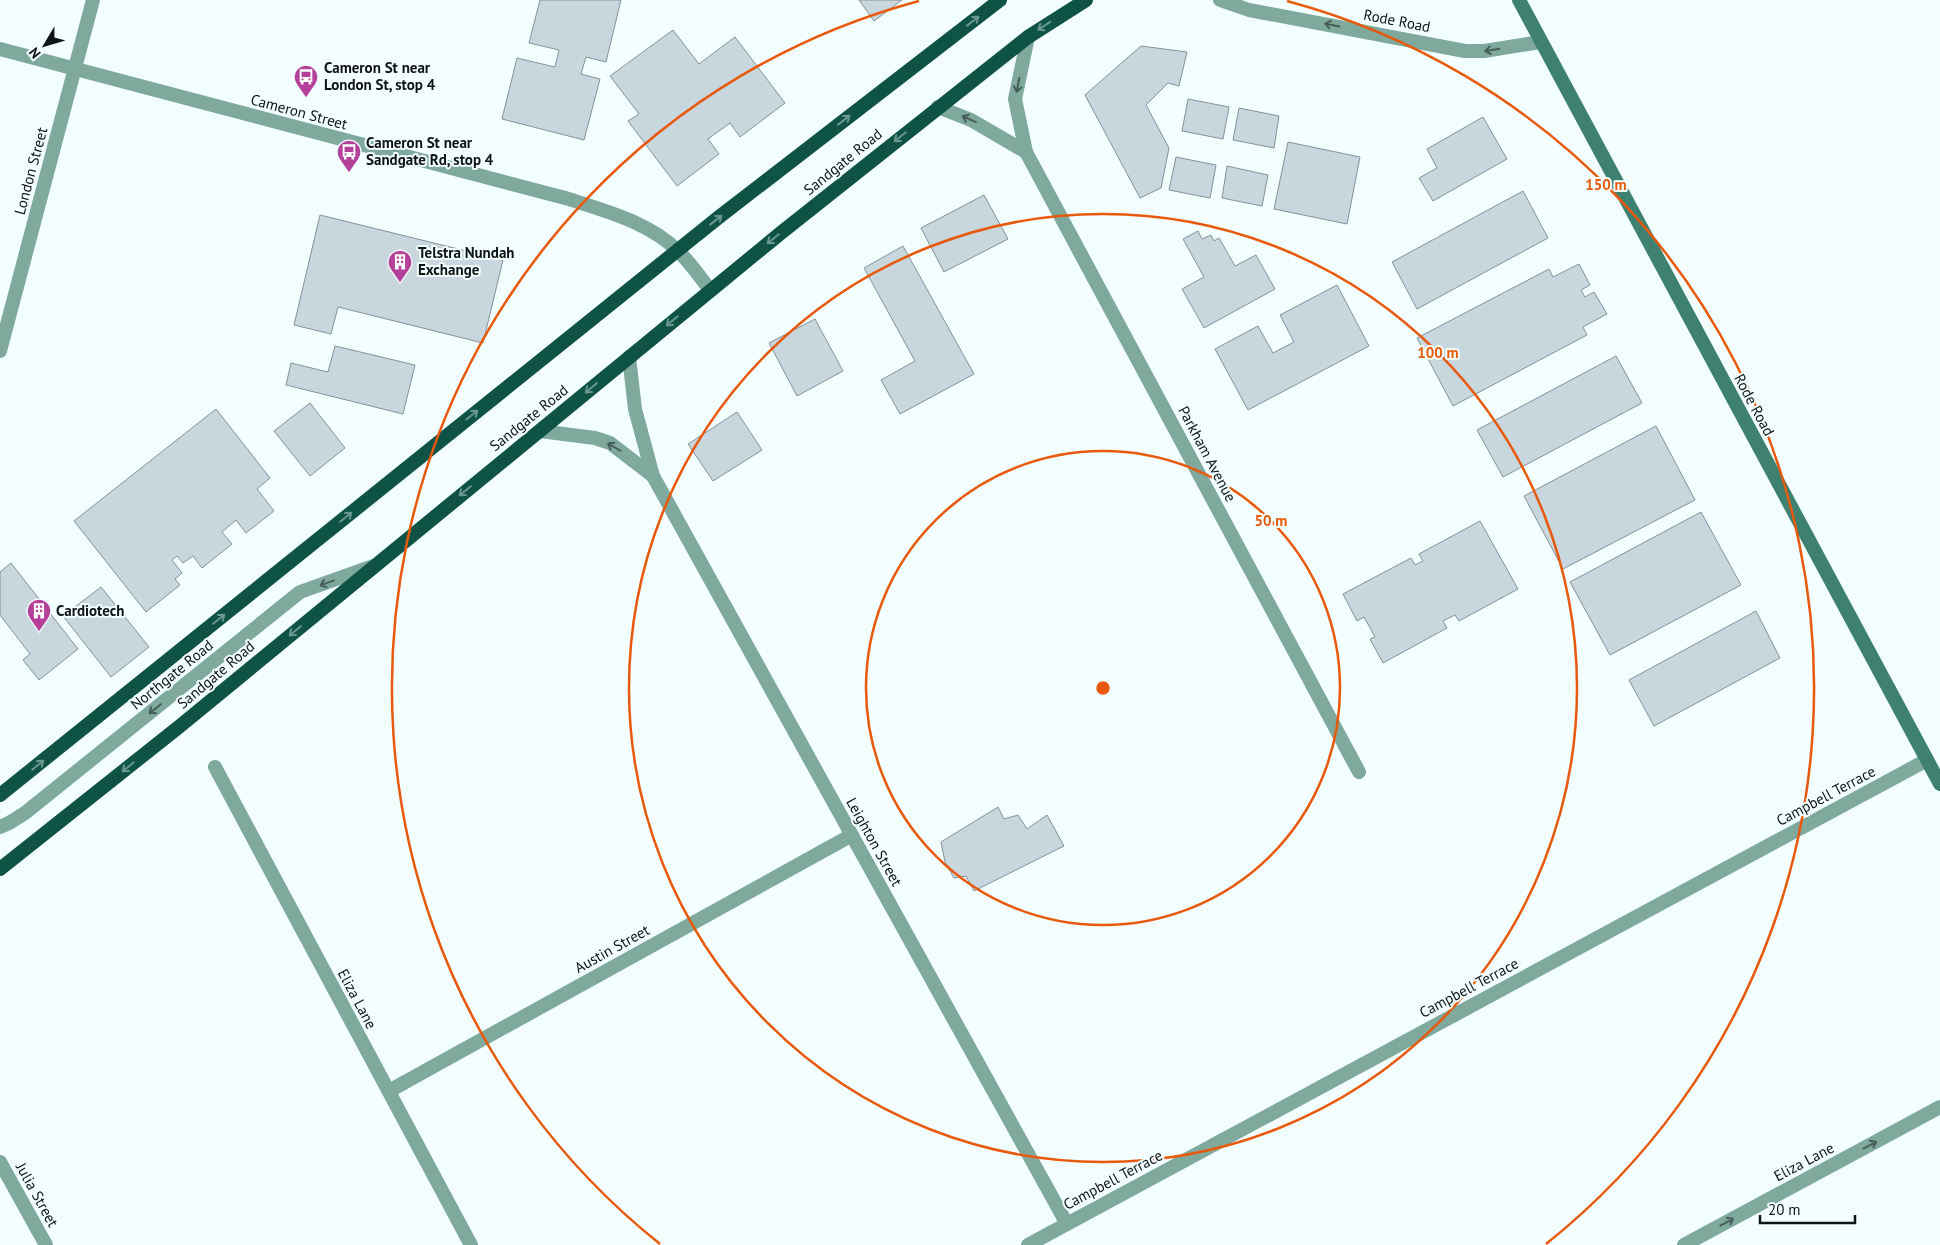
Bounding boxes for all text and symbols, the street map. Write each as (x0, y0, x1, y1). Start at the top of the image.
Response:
street label: Rode Road (1362, 5, 1432, 36)
one-way arrow (966, 16, 980, 26)
north arrow (20, 20, 70, 70)
one-way arrow (1325, 20, 1341, 30)
one-way arrow (1038, 22, 1052, 32)
text: N (25, 44, 45, 62)
one-way arrow (1484, 45, 1500, 55)
place label: Cameron St near London St, stop 4 (324, 58, 436, 94)
bus stop icon: Cameron St near London St, stop 4 (293, 64, 319, 98)
one-way arrow (1013, 76, 1022, 92)
street label: Cameron Street (249, 90, 350, 134)
one-way arrow (962, 114, 977, 124)
one-way arrow (837, 115, 851, 125)
street label: Sandgate Road (800, 124, 886, 199)
street label: London Street (10, 125, 51, 217)
one-way arrow (894, 132, 907, 143)
place label: Cameron St near Sandgate Rd, stop 4 (366, 133, 494, 169)
bus stop icon: Cameron St near Sandgate Rd, stop 4 (336, 139, 362, 173)
text: 150 m (1585, 175, 1627, 194)
one-way arrow (709, 214, 722, 225)
one-way arrow (767, 233, 780, 245)
place label: Telstra Nundah Exchange (418, 243, 515, 279)
building icon: Telstra Nundah Exchange (387, 249, 413, 283)
one-way arrow (666, 315, 679, 326)
text: 100 m (1417, 343, 1459, 362)
street label: Rode Road (1730, 370, 1779, 439)
street label: Sandgate Road (486, 380, 572, 455)
one-way arrow (585, 383, 598, 394)
street label: Parkham Avenue (1174, 403, 1241, 505)
one-way arrow (465, 410, 478, 421)
one-way arrow (608, 441, 622, 451)
one-way arrow (459, 486, 472, 497)
text: 50 m (1255, 511, 1287, 530)
one-way arrow (339, 512, 352, 523)
one-way arrow (320, 579, 335, 588)
building icon: Cardiotech (26, 598, 52, 632)
place label: Cardiotech (56, 601, 124, 620)
one-way arrow (212, 614, 226, 624)
one-way arrow (289, 625, 302, 636)
street label: Northgate Road (127, 636, 217, 714)
street label: Sandgate Road (173, 637, 258, 713)
centre of rings (1094, 679, 1112, 697)
one-way arrow (149, 704, 162, 715)
one-way arrow (31, 759, 44, 770)
street label: Campbell Terrace (1773, 761, 1879, 830)
one-way arrow (122, 762, 135, 773)
street label: Leighton Street (842, 794, 907, 889)
street label: Austin Street (571, 920, 653, 977)
street label: Campbell Terrace (1416, 953, 1522, 1022)
street label: Eliza Lane (334, 965, 381, 1032)
street label: Eliza Lane (1770, 1138, 1837, 1185)
one-way arrow (1862, 1140, 1877, 1149)
street label: Campbell Terrace (1060, 1145, 1166, 1214)
street label: Julia Street (12, 1158, 63, 1230)
scale bar (1760, 1192, 1855, 1224)
text: 20 m (1768, 1200, 1801, 1219)
one-way arrow (1719, 1217, 1734, 1226)

